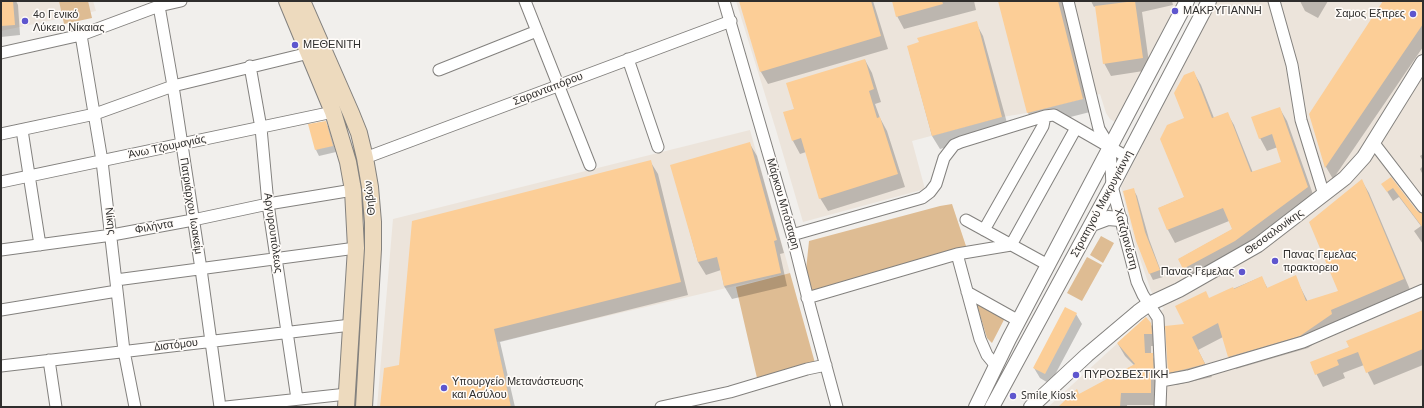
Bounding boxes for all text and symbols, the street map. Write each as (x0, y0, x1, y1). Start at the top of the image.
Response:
place label: ΜΑΚΡΥΓΙΑΝΝΗ (1183, 4, 1262, 18)
marker: ΜΑΚΡΥΓΙΑΝΝΗ (1170, 6, 1180, 16)
place label: Σαμος Εξπρες (1335, 7, 1405, 21)
place label: 4ο Γενικό Λύκειο Νίκαιας (33, 8, 104, 34)
marker: Σαμος Εξπρες (1408, 9, 1418, 19)
marker: 4ο Γενικό Λύκειο Νίκαιας (20, 16, 30, 26)
place label: ΜΕΘΕΝΙΤΗ (303, 38, 361, 52)
marker: ΜΕΘΕΝΙΤΗ (290, 40, 300, 50)
street label: Σαρανταπόρου (511, 70, 585, 108)
street label: Άνω Τζουμαγιάς (127, 132, 207, 162)
street label: Στρατηγού Μακρυγιάννη (1068, 148, 1136, 260)
street label: Πατριάρχου Ιωακείμ (177, 157, 205, 255)
street label: Μάρκου Μπότσαρη (764, 157, 802, 251)
street label: Θηβών (362, 180, 378, 216)
street label: Αργυρουπόλεως (261, 192, 285, 274)
street label: Θεσσαλονίκης (1242, 206, 1306, 258)
street label: Νίκης (102, 207, 118, 235)
street label: Χατζηανέστη (1112, 207, 1140, 271)
street label: Φιλήντα (134, 217, 174, 237)
place label: Πανας Γεμελας πρακτορειο (1283, 248, 1356, 274)
marker: Πανας Γεμελας πρακτορειο (1270, 256, 1280, 266)
place label: Πανας Γεμελας (1161, 265, 1234, 279)
marker: Πανας Γεμελας (1237, 267, 1247, 277)
street label: Διστόμου (153, 336, 199, 354)
place label: ΠΥΡΟΣΒΕΣΤΙΚΗ (1084, 368, 1169, 382)
marker: ΠΥΡΟΣΒΕΣΤΙΚΗ (1071, 370, 1081, 380)
place label: Υπουργείο Μετανάστευσης και Ασύλου (452, 375, 584, 401)
marker: Υπουργείο Μετανάστευσης και Ασύλου (439, 383, 449, 393)
place label: Smile Kiosk (1021, 389, 1076, 403)
marker: Smile Kiosk (1008, 391, 1018, 401)

